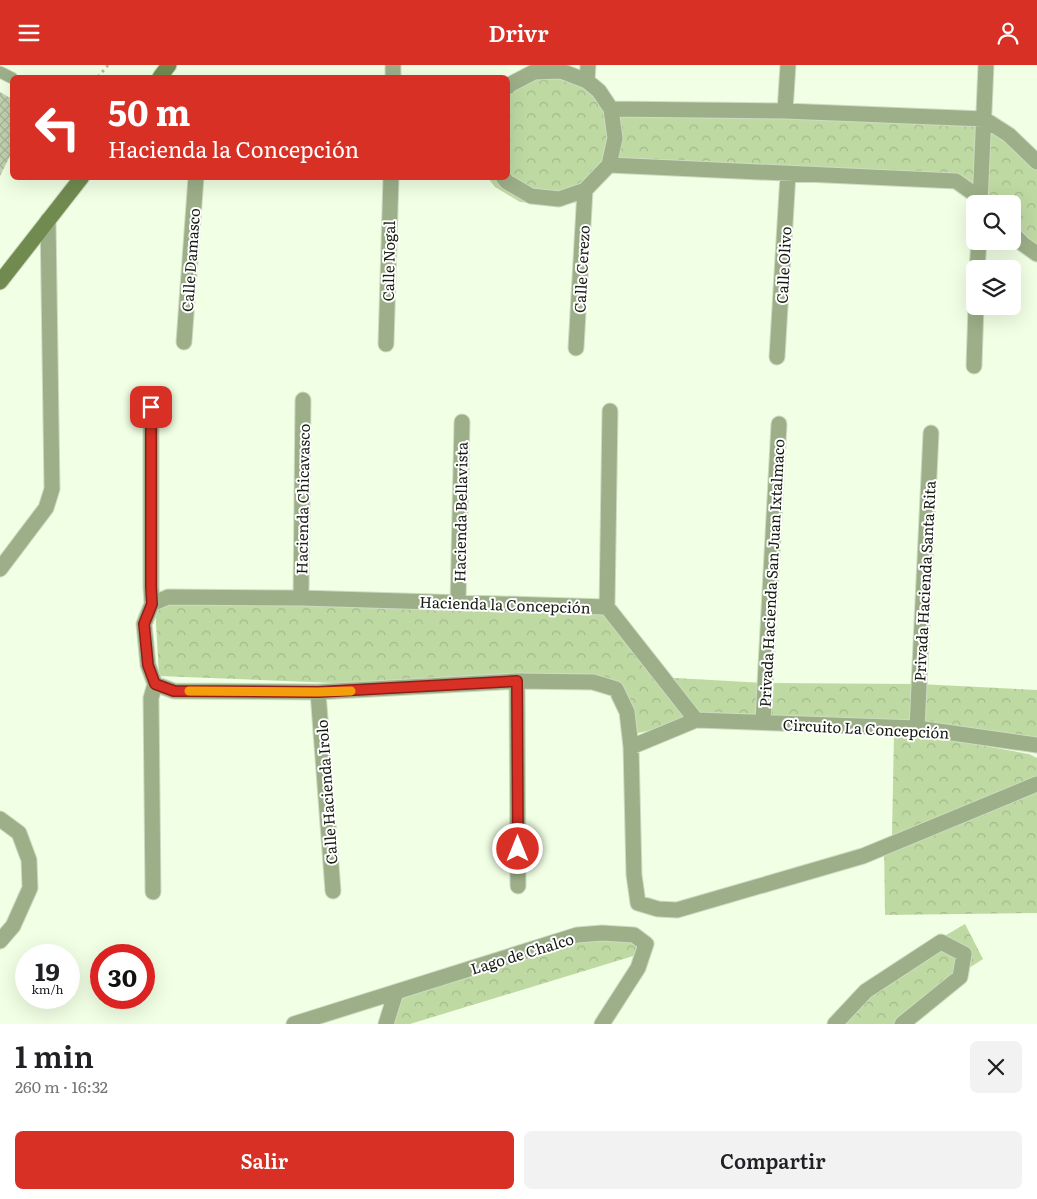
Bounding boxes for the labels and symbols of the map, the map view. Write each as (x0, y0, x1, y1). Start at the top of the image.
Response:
street label: Calle Damasco (175, 207, 205, 313)
street label: Calle Nogal (376, 220, 400, 302)
street label: Calle Cerezo (567, 224, 595, 314)
street label: Calle Olivo (769, 226, 797, 304)
pin (130, 386, 172, 428)
street label: Hacienda Chicavasco (289, 423, 315, 574)
street label: Privada Hacienda San Juan Ixtalmaco (752, 438, 790, 708)
street label: Hacienda Bellavista (447, 441, 473, 582)
street label: Privada Hacienda Santa Rita (907, 479, 941, 682)
street label: Hacienda la Concepción (419, 590, 591, 618)
street label: Circuito La Concepción (782, 712, 950, 744)
street label: Calle Hacienda Irolo (309, 719, 343, 865)
position arrow (491, 822, 543, 874)
street label: Lago de Chalco (468, 926, 577, 980)
speed limit sign: 30 (90, 944, 155, 1009)

